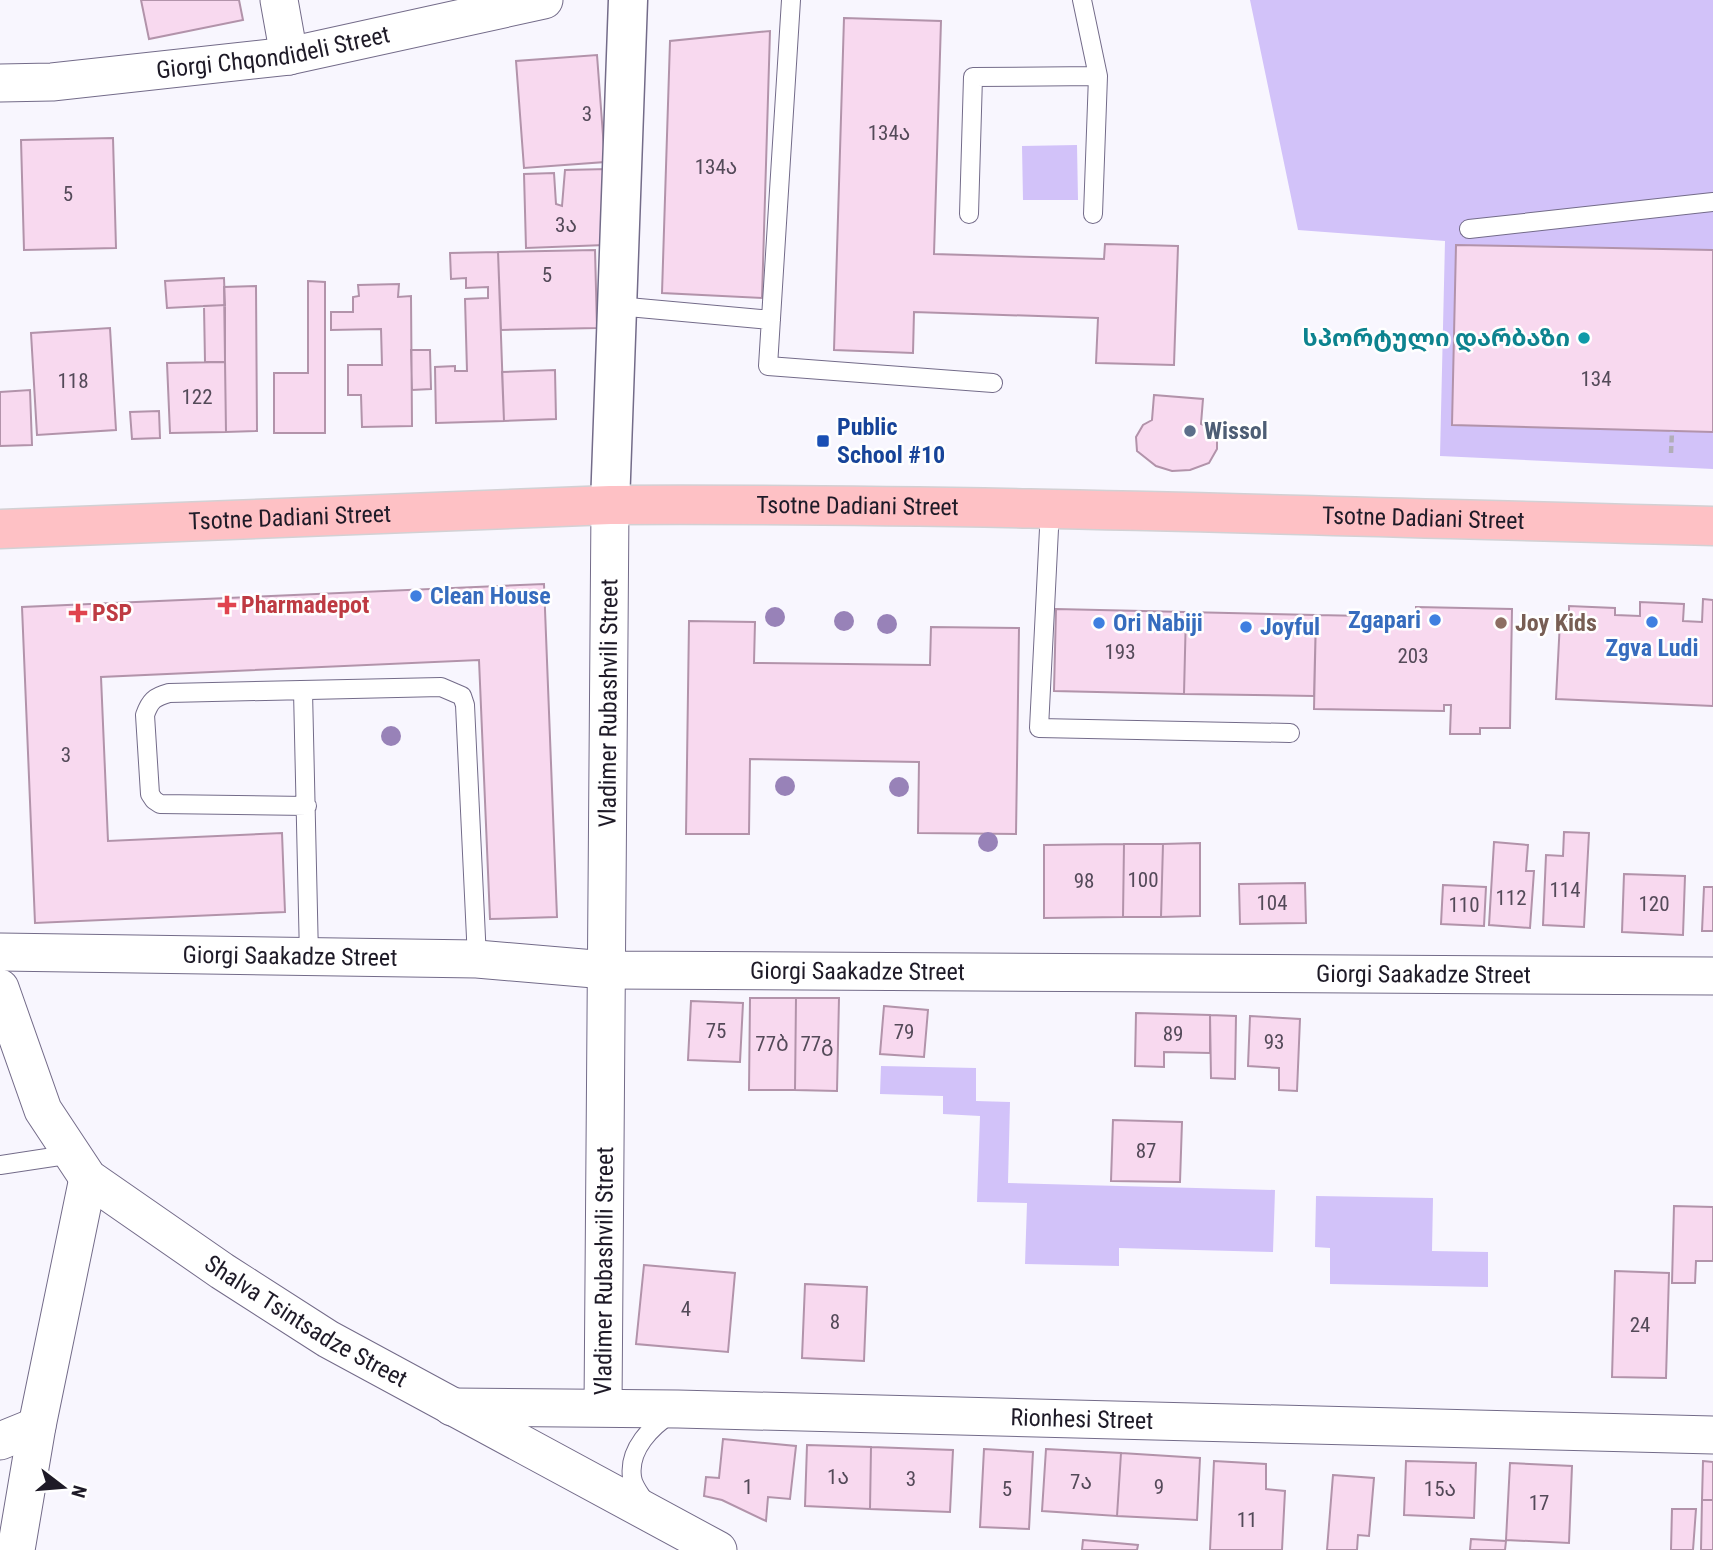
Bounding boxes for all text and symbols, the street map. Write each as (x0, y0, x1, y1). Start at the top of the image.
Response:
street label: Giorgi Chqondideli Street (155, 20, 392, 84)
house number: 3 (582, 102, 592, 126)
house number: 134ა (868, 121, 910, 145)
house number: 134ა (695, 155, 737, 179)
house number: 5 (63, 182, 73, 206)
house number: 3ა (555, 213, 577, 237)
house number: 5 (542, 263, 552, 287)
place label: სპორტული დარბაზი (1303, 324, 1570, 353)
marker: სპორტული დარბაზი (1576, 330, 1592, 346)
house number: 134 (1580, 367, 1612, 391)
house number: 118 (57, 369, 89, 393)
house number: 122 (181, 385, 213, 409)
place label: Public School #10 (837, 413, 945, 469)
place label: Wissol (1204, 417, 1268, 445)
marker: Wissol (1182, 423, 1198, 439)
marker: Public School #10 (815, 433, 831, 449)
street label: Tsotne Dadiani Street (756, 491, 959, 521)
street label: Tsotne Dadiani Street (188, 500, 392, 536)
street label: Tsotne Dadiani Street (1322, 501, 1525, 535)
street label: Vladimer Rubashvili Street (593, 578, 623, 828)
place label: Clean House (430, 582, 551, 610)
marker: Clean House (408, 588, 424, 604)
place label: Pharmadepot (241, 591, 369, 619)
marker: Pharmadepot (219, 597, 235, 613)
place label: PSP (92, 599, 132, 627)
marker: PSP (70, 605, 86, 621)
place label: Zgapari (1348, 606, 1421, 634)
place label: Ori Nabiji (1113, 609, 1203, 637)
place label: Joy Kids (1515, 609, 1597, 637)
marker: Zgapari (1427, 612, 1443, 628)
place label: Joyful (1260, 613, 1320, 641)
marker: Zgva Ludi (1644, 614, 1660, 630)
marker: Ori Nabiji (1091, 615, 1107, 631)
marker: Joy Kids (1493, 615, 1509, 631)
marker: Joyful (1238, 619, 1254, 635)
place label: Zgva Ludi (1605, 634, 1699, 662)
house number: 193 (1104, 640, 1136, 664)
house number: 203 (1397, 644, 1429, 668)
house number: 3 (61, 743, 71, 767)
house number: 100 (1127, 868, 1159, 892)
house number: 98 (1074, 869, 1094, 893)
house number: 114 (1549, 878, 1581, 902)
house number: 112 (1495, 886, 1527, 910)
house number: 104 (1256, 891, 1288, 915)
house number: 120 (1638, 892, 1670, 916)
house number: 110 (1448, 893, 1480, 917)
street label: Giorgi Saakadze Street (182, 941, 398, 972)
street label: Giorgi Saakadze Street (750, 957, 965, 986)
street label: Giorgi Saakadze Street (1316, 960, 1531, 989)
house number: 75 (706, 1019, 726, 1043)
house number: 79 (894, 1020, 914, 1044)
house number: 89 (1163, 1022, 1183, 1046)
house number: 93 (1264, 1030, 1284, 1054)
house number: 77ბ (755, 1032, 789, 1056)
house number: 77გ (800, 1032, 834, 1056)
house number: 87 (1136, 1139, 1156, 1163)
street label: Vladimer Rubashvili Street (589, 1146, 619, 1396)
street label: Shalva Tsintsadze Street (199, 1249, 412, 1393)
house number: 4 (681, 1297, 691, 1321)
house number: 8 (830, 1310, 840, 1334)
house number: 24 (1630, 1313, 1650, 1337)
street label: Rionhesi Street (1010, 1403, 1154, 1435)
north arrow (28, 1452, 98, 1522)
house number: 1ა (827, 1465, 849, 1489)
house number: 3 (906, 1467, 916, 1491)
house number: 7ა (1070, 1470, 1092, 1494)
house number: 1 (743, 1475, 753, 1499)
house number: 9 (1154, 1475, 1164, 1499)
house number: 5 (1002, 1477, 1012, 1501)
house number: 15ა (1424, 1477, 1456, 1501)
text: N (66, 1483, 92, 1500)
house number: 17 (1529, 1491, 1549, 1515)
house number: 11 (1237, 1508, 1257, 1532)

